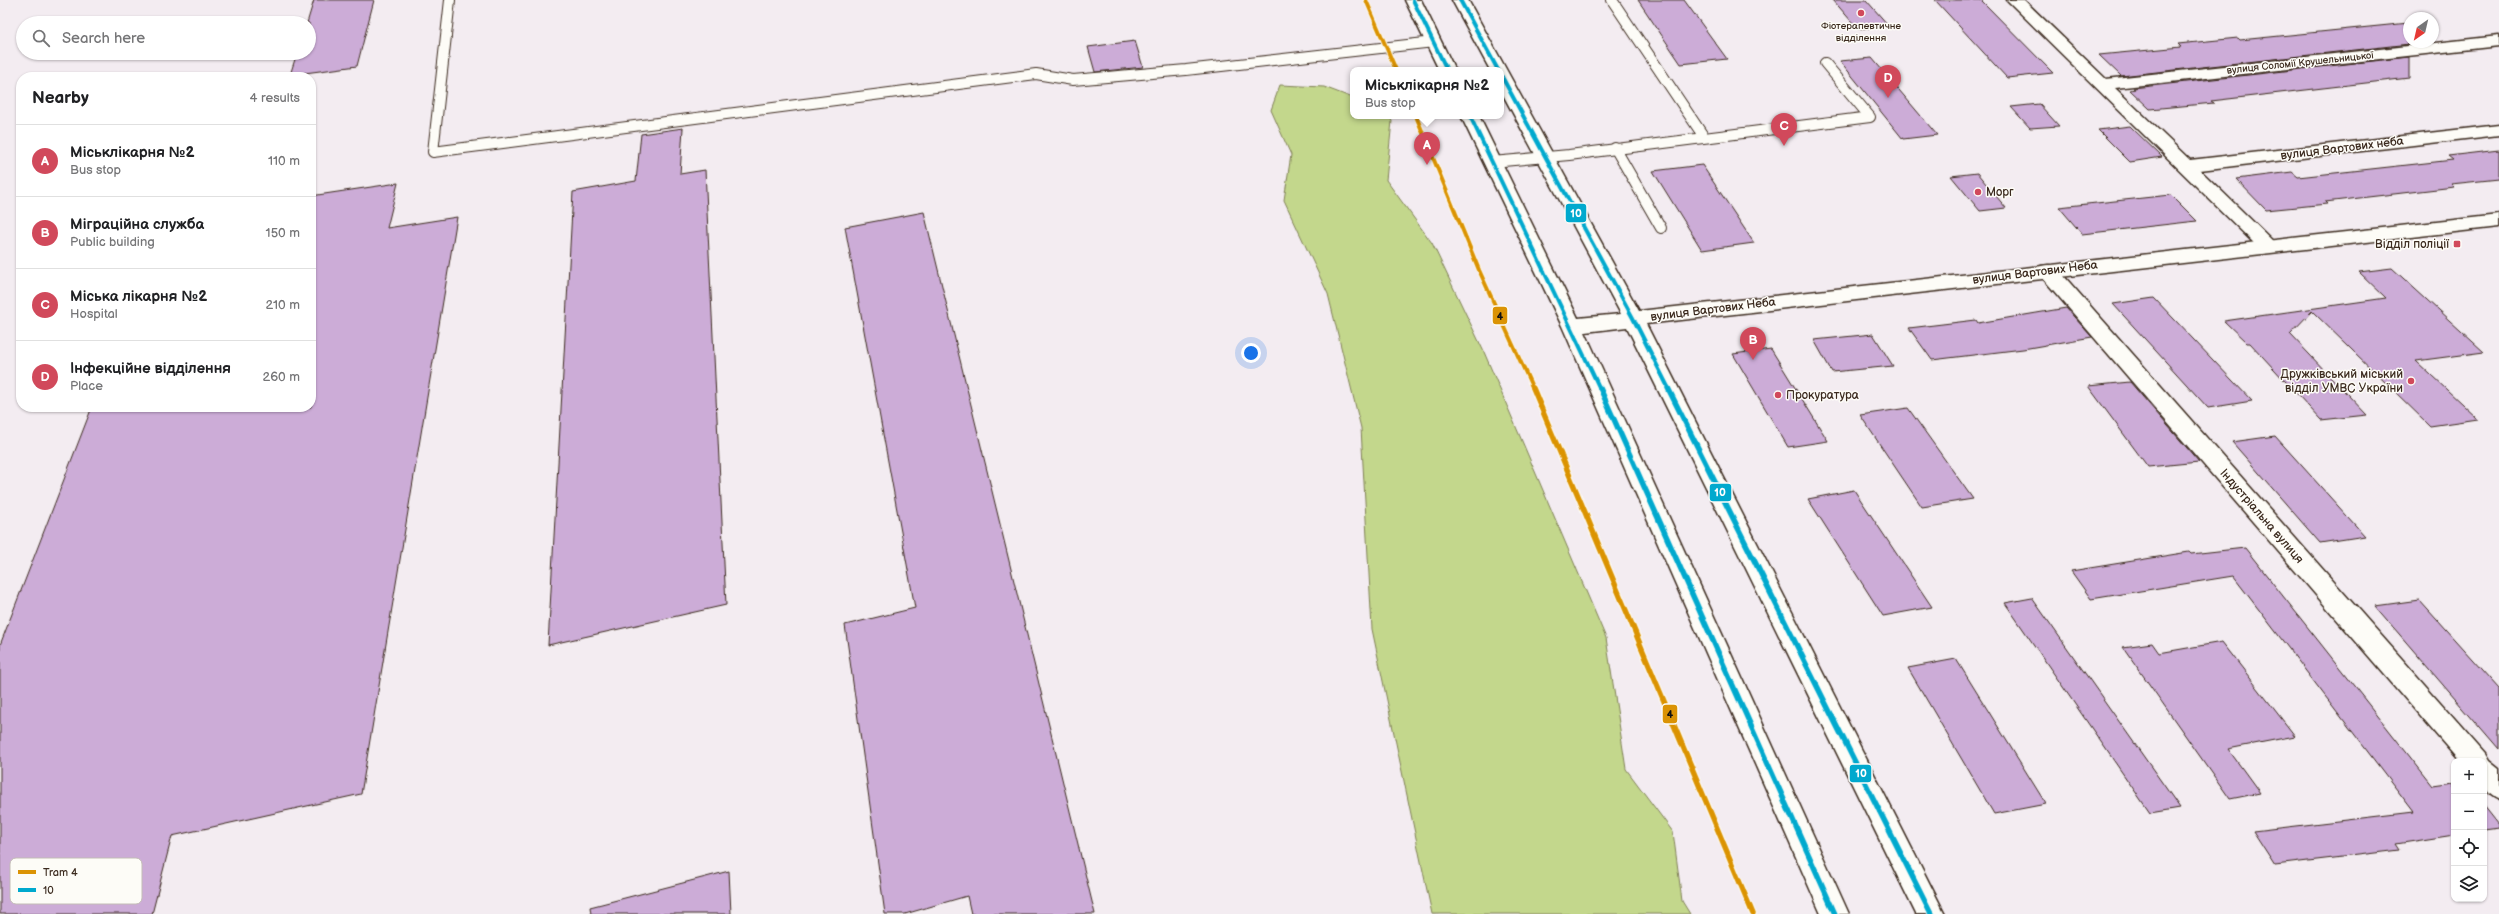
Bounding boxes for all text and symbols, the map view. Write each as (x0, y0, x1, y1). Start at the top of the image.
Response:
marker: Фіотерапевтичне відділення (1856, 8, 1866, 18)
north arrow (2403, 12, 2439, 48)
search box (16, 16, 316, 60)
place label: Фіотерапевтичне відділення (1821, 20, 1902, 44)
icon: search (30, 27, 52, 49)
text: Search here (62, 29, 145, 48)
street label: вулиця Соломії Крушельницької (2226, 49, 2375, 77)
pin: D (1875, 65, 1901, 98)
popup (1350, 67, 1504, 119)
text: Міськлікарня №2 (1365, 76, 1489, 95)
text: Nearby (32, 88, 89, 108)
text: 4 results (250, 90, 300, 106)
text: Bus stop (1365, 95, 1416, 111)
pin: C (1771, 113, 1797, 146)
pin: A (1414, 132, 1440, 165)
street label: вулиця Вартових неба (2280, 134, 2404, 163)
text: Міськлікарня №2 (70, 143, 195, 162)
text: A (41, 153, 49, 169)
text: 110 m (268, 153, 300, 169)
text: Bus stop (70, 162, 121, 178)
place label: Морг (1986, 185, 2014, 200)
marker: Морг (1973, 187, 1983, 197)
line badge: 10 (1565, 203, 1587, 223)
text: 10 (1570, 207, 1582, 220)
text: Міграційна служба (70, 215, 204, 234)
text: B (40, 225, 50, 241)
text: 150 m (266, 225, 300, 241)
text: Public building (70, 234, 155, 250)
place label: Відділ поліції (2375, 237, 2450, 252)
marker: Відділ поліції (2452, 239, 2462, 249)
street label: вулиця Вартових Неба (1972, 257, 2099, 288)
text: Міська лікарня №2 (70, 287, 207, 306)
street label: вулиця Вартових Неба (1650, 294, 1777, 325)
text: C (40, 297, 50, 313)
text: 210 m (266, 297, 300, 313)
text: Hospital (70, 306, 118, 322)
line badge: 4 (1492, 306, 1508, 325)
text: 4 (1497, 310, 1504, 323)
pin: B (1740, 327, 1766, 360)
your location (1241, 343, 1261, 363)
text: Інфекційне відділення (70, 359, 231, 378)
place label: Дружківський міський відділ УМВС України (2281, 367, 2403, 396)
text: D (40, 369, 50, 385)
text: 260 m (262, 369, 300, 385)
marker: Дружківський міський відділ УМВС України (2406, 376, 2416, 386)
text: Place (70, 378, 103, 394)
place label: Прокуратура (1786, 388, 1859, 403)
marker: Прокуратура (1773, 390, 1783, 400)
street label: Індустріальна вулиця (2217, 466, 2307, 567)
line badge: 10 (1709, 483, 1732, 502)
text: 10 (1714, 486, 1726, 499)
line badge: 4 (1662, 704, 1678, 724)
text: 4 (1667, 708, 1674, 721)
map controls (2451, 758, 2487, 902)
button: + (2451, 758, 2487, 794)
line badge: 10 (1849, 764, 1872, 783)
text: 10 (1855, 767, 1867, 780)
button: − (2451, 794, 2487, 830)
button: locate (2451, 830, 2487, 866)
legend (10, 858, 142, 904)
text: Tram 4 (43, 866, 78, 879)
button: layers (2451, 866, 2487, 902)
text: 10 (43, 884, 54, 897)

